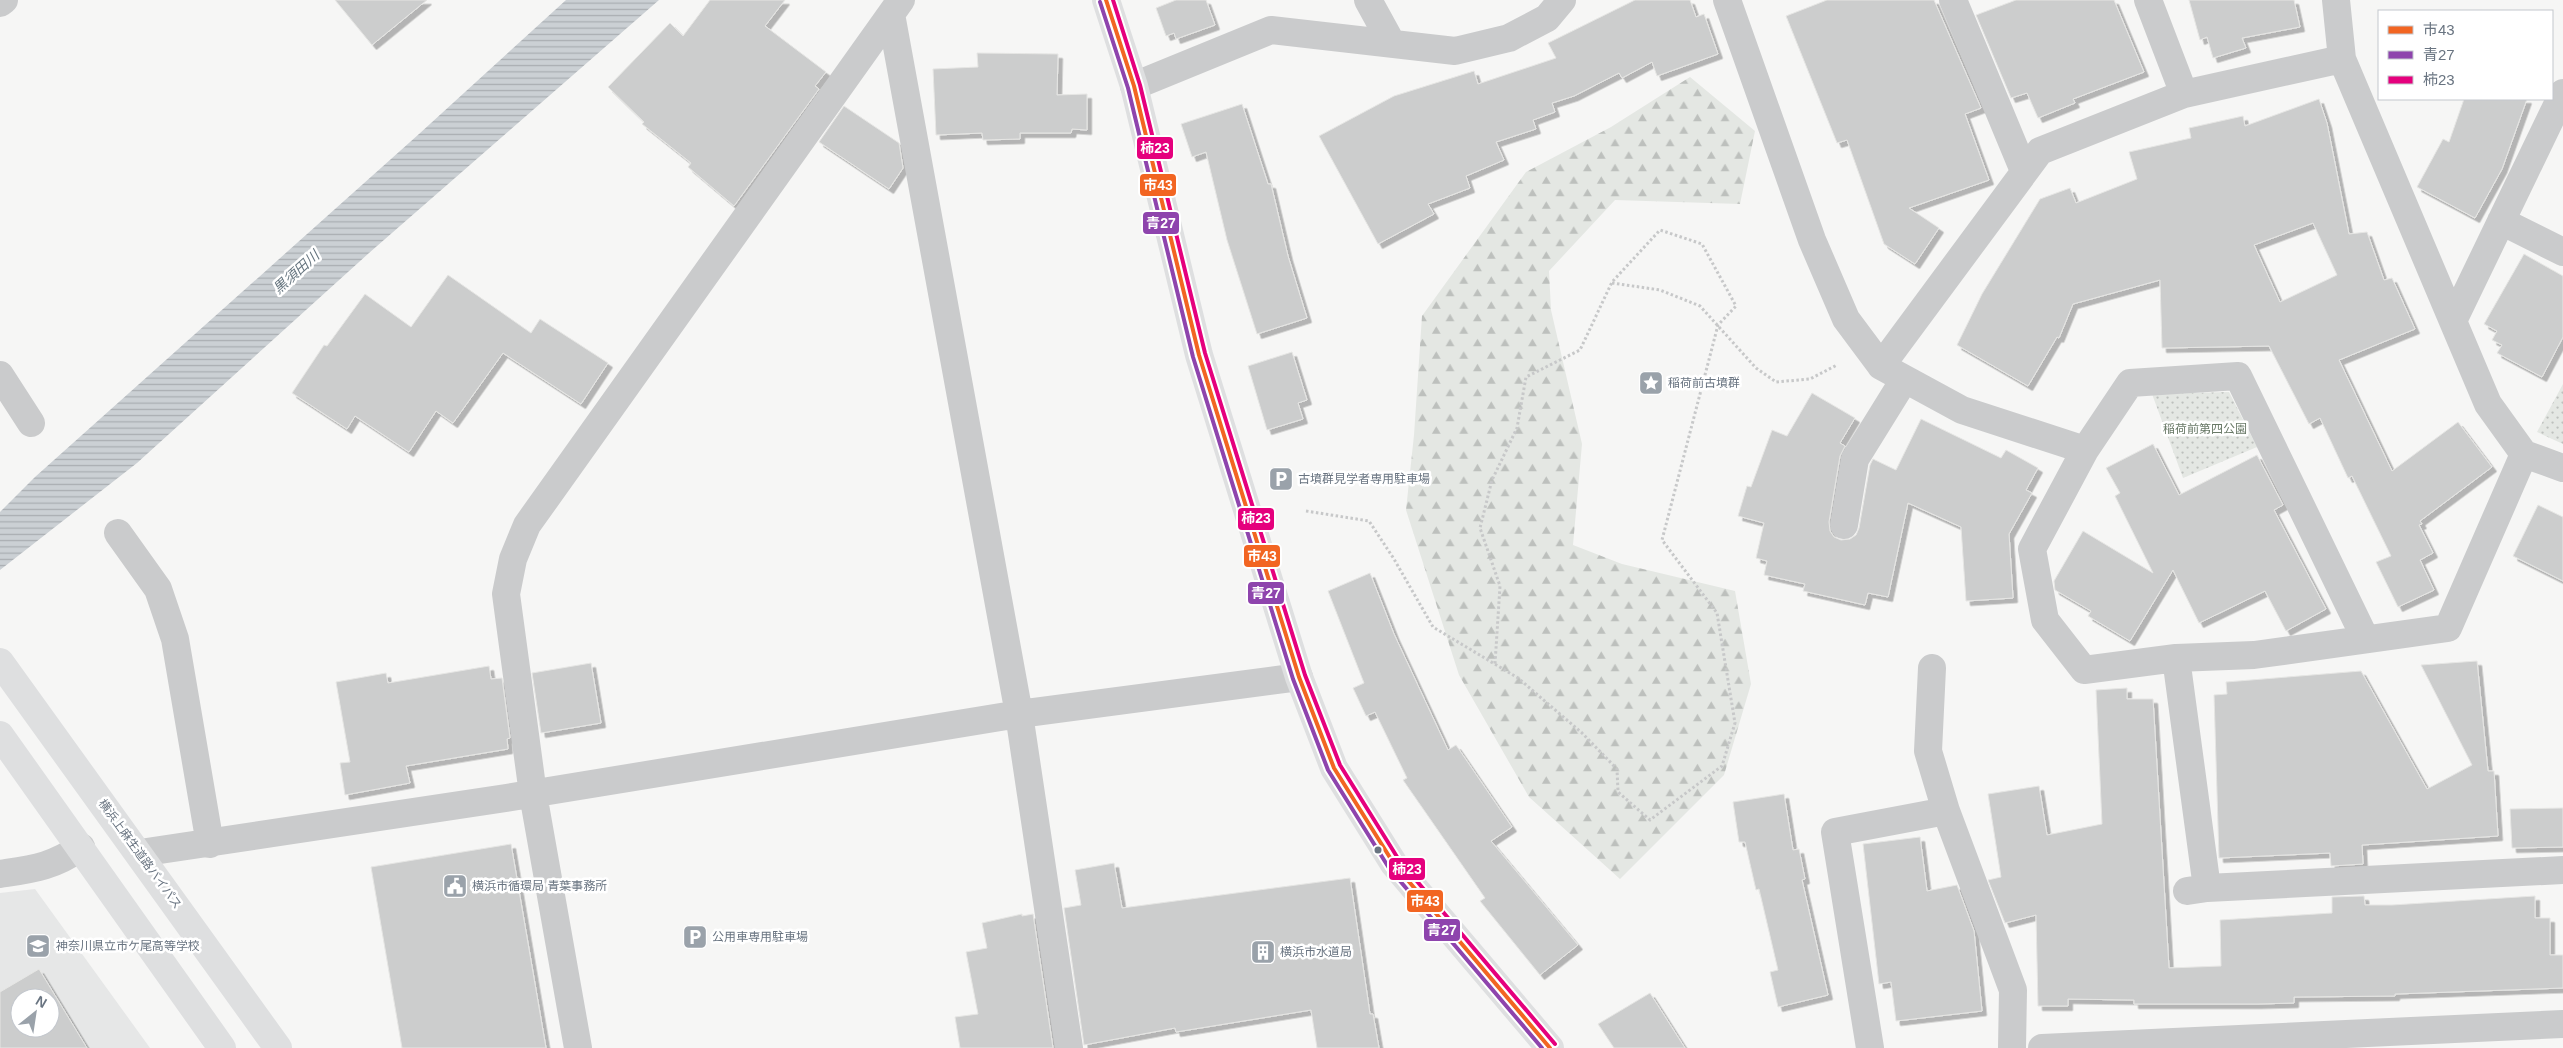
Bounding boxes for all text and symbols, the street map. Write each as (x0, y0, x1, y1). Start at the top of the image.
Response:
legend (2378, 10, 2553, 100)
text: 市43 (2423, 21, 2455, 38)
text: 青27 (2423, 46, 2455, 63)
text: 柿23 (2423, 71, 2455, 88)
line badge: 柿23 (1136, 136, 1174, 160)
text: 柿23 (1140, 140, 1170, 156)
line badge: 市43 (1139, 173, 1177, 197)
text: 市43 (1143, 177, 1173, 193)
line badge: 青27 (1142, 211, 1180, 235)
text: 青27 (1146, 215, 1176, 231)
water label: 黒須田川 (270, 246, 324, 297)
place icon: 稲荷前古墳群 (1638, 370, 1664, 396)
place label: 稲荷前古墳群 (1668, 376, 1740, 390)
park label: 稲荷前第四公園 (2163, 422, 2247, 436)
parking icon: 古墳群見学者専用駐車場 (1268, 466, 1294, 492)
place label: 古墳群見学者専用駐車場 (1298, 472, 1430, 486)
line badge: 柿23 (1237, 507, 1275, 531)
text: 柿23 (1241, 510, 1271, 526)
line badge: 市43 (1243, 544, 1281, 568)
text: 市43 (1247, 548, 1277, 564)
line badge: 青27 (1247, 581, 1285, 605)
text: 青27 (1251, 585, 1281, 601)
street label: 横浜上麻生道路バイパス (96, 797, 184, 911)
unlabelled marker (1373, 845, 1383, 855)
line badge: 柿23 (1388, 857, 1426, 881)
text: 柿23 (1392, 861, 1422, 877)
public building icon: 横浜市循環局 青葉事務所 (442, 873, 468, 899)
place label: 横浜市循環局 青葉事務所 (472, 879, 607, 893)
line badge: 市43 (1406, 889, 1444, 913)
text: 市43 (1410, 893, 1440, 909)
line badge: 青27 (1423, 918, 1461, 942)
text: 青27 (1427, 922, 1457, 938)
parking icon: 公用車専用駐車場 (682, 924, 708, 950)
place label: 公用車専用駐車場 (712, 930, 808, 944)
school or university icon: 神奈川県立市ケ尾高等学校 (25, 933, 51, 959)
place label: 神奈川県立市ケ尾高等学校 (56, 939, 200, 953)
building icon: 横浜市水道局 (1250, 939, 1276, 965)
place label: 横浜市水道局 (1280, 945, 1352, 959)
north arrow (10, 988, 60, 1038)
text: N (33, 992, 50, 1011)

